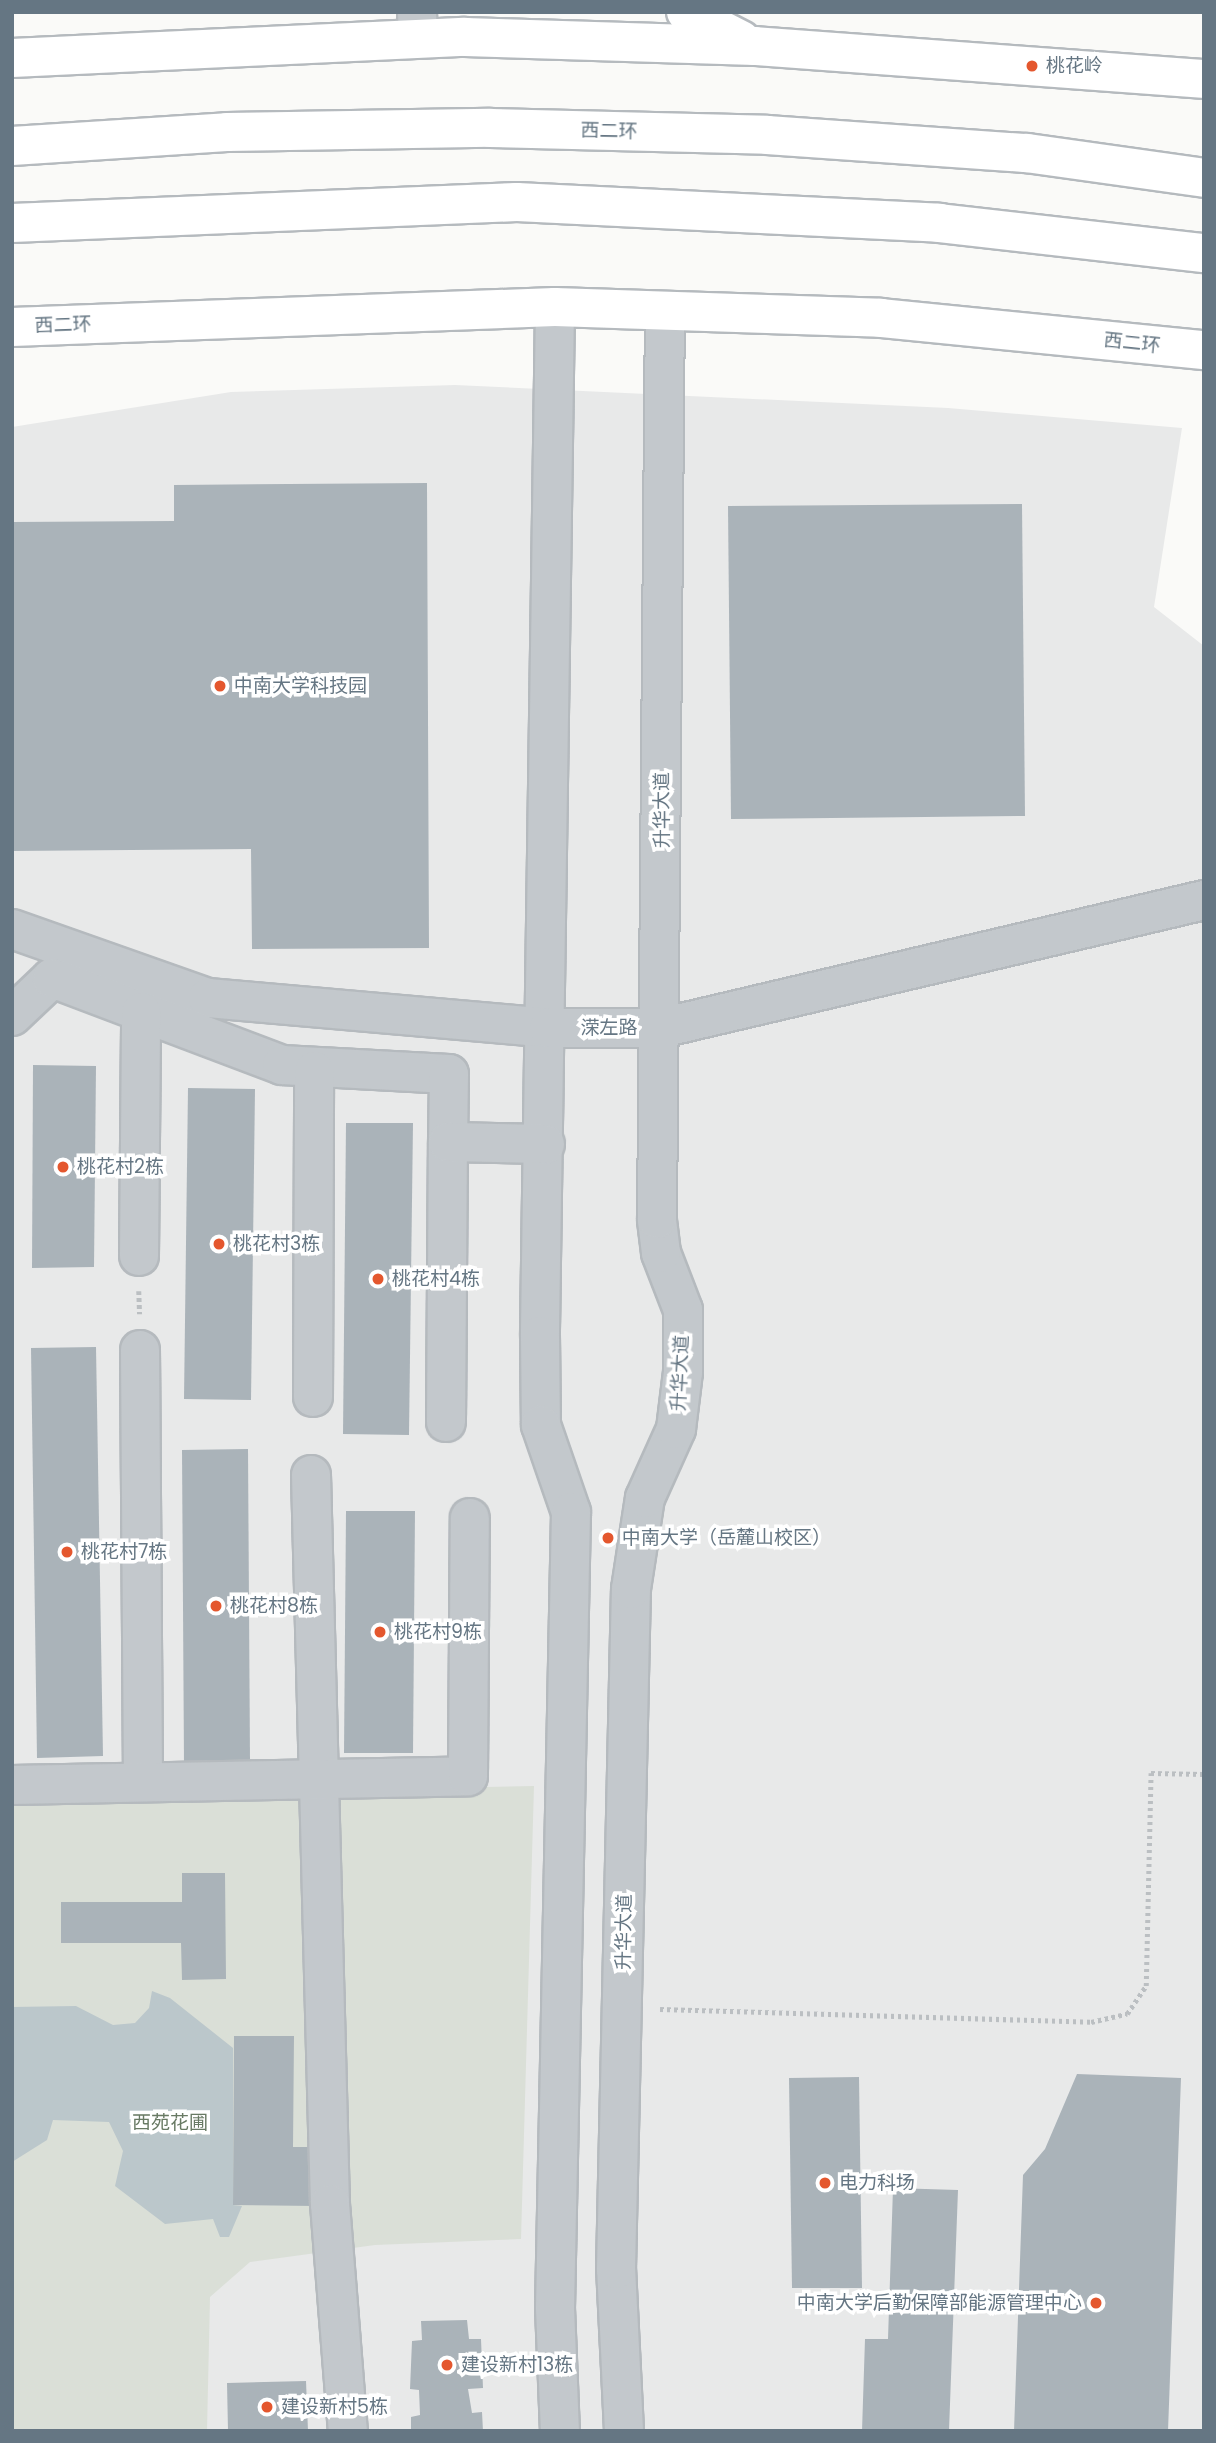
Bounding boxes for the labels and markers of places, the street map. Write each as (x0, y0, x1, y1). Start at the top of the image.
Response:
place label: 桃花岭 (1046, 55, 1103, 77)
marker: 桃花岭 (1024, 58, 1040, 74)
place label: 中南大学科技园 (234, 675, 367, 697)
marker: 中南大学科技园 (212, 678, 228, 694)
place label: 桃花村2栋 (77, 1156, 164, 1178)
marker: 桃花村2栋 (55, 1159, 71, 1175)
place label: 桃花村3栋 (233, 1233, 320, 1255)
marker: 桃花村3栋 (211, 1236, 227, 1252)
place label: 桃花村4栋 (392, 1268, 480, 1290)
marker: 桃花村4栋 (370, 1271, 386, 1287)
place label: 中南大学（岳麓山校区） (622, 1527, 831, 1549)
marker: 中南大学（岳麓山校区） (600, 1530, 616, 1546)
place label: 桃花村7栋 (81, 1541, 167, 1563)
marker: 桃花村7栋 (59, 1544, 75, 1560)
place label: 桃花村8栋 (230, 1595, 318, 1617)
marker: 桃花村8栋 (208, 1598, 224, 1614)
place label: 桃花村9栋 (394, 1621, 482, 1643)
marker: 桃花村9栋 (372, 1624, 388, 1640)
place label: 电力科场 (839, 2172, 915, 2194)
marker: 电力科场 (817, 2175, 833, 2191)
place label: 中南大学后勤保障部能源管理中心 (797, 2292, 1082, 2314)
marker: 中南大学后勤保障部能源管理中心 (1088, 2295, 1104, 2311)
place label: 建设新村13栋 (461, 2354, 573, 2376)
marker: 建设新村13栋 (439, 2357, 455, 2373)
place label: 建设新村5栋 (281, 2396, 388, 2418)
marker: 建设新村5栋 (259, 2399, 275, 2415)

